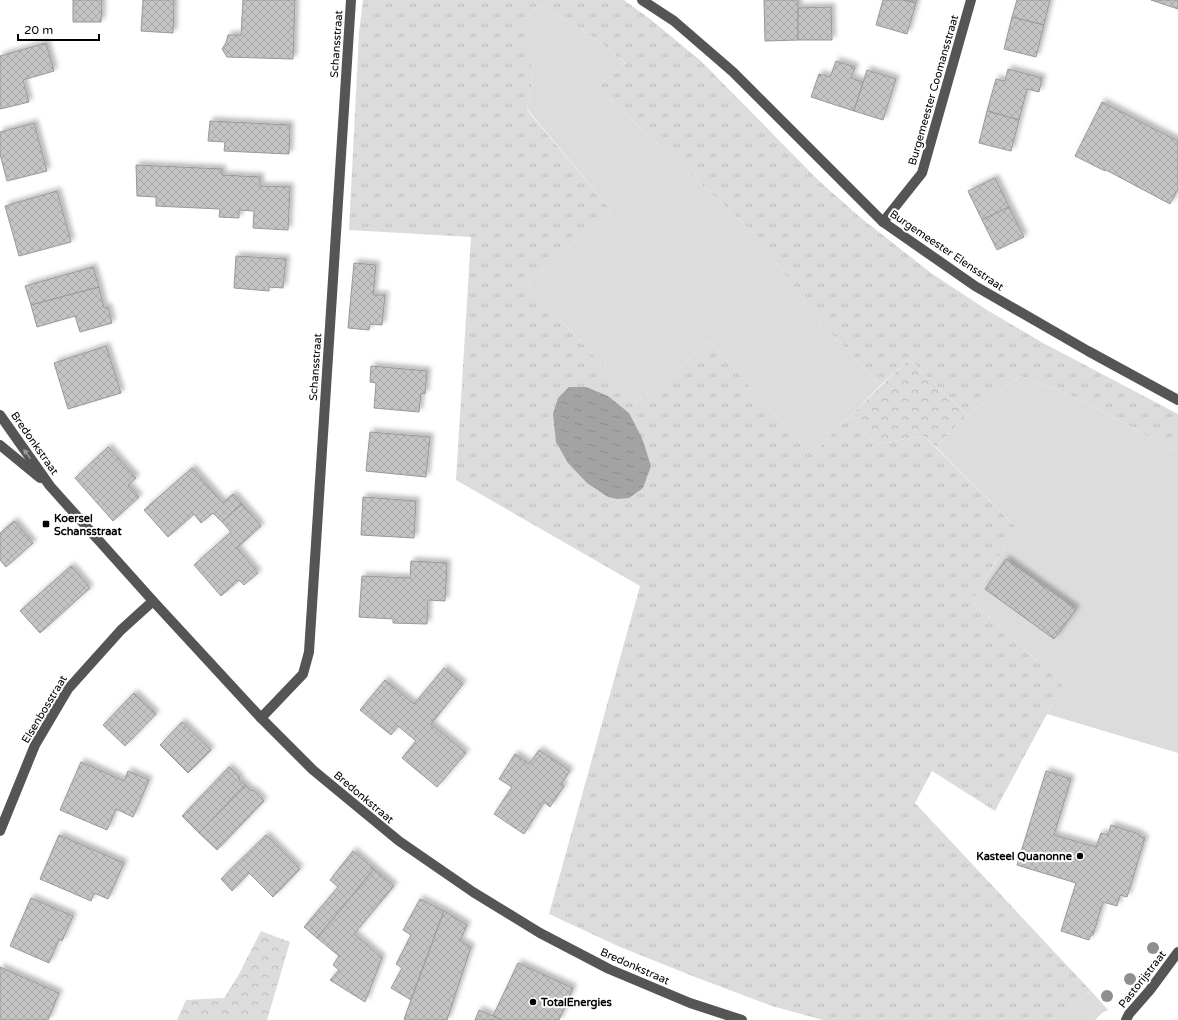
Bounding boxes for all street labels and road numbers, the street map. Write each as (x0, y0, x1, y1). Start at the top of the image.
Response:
street label: Schansstraat (328, 10, 345, 78)
street label: Burgemeester Coomansstraat (906, 13, 961, 167)
street label: Burgemeester Elensstraat (887, 207, 1006, 293)
street label: Schansstraat (307, 333, 324, 401)
street label: Bredonkstraat (8, 409, 61, 477)
street label: Elsenbosstraat (19, 673, 70, 746)
street label: Bredonkstraat (331, 769, 396, 826)
street label: Bredonkstraat (598, 945, 671, 987)
street label: Pastorijstraat (1116, 948, 1169, 1011)

